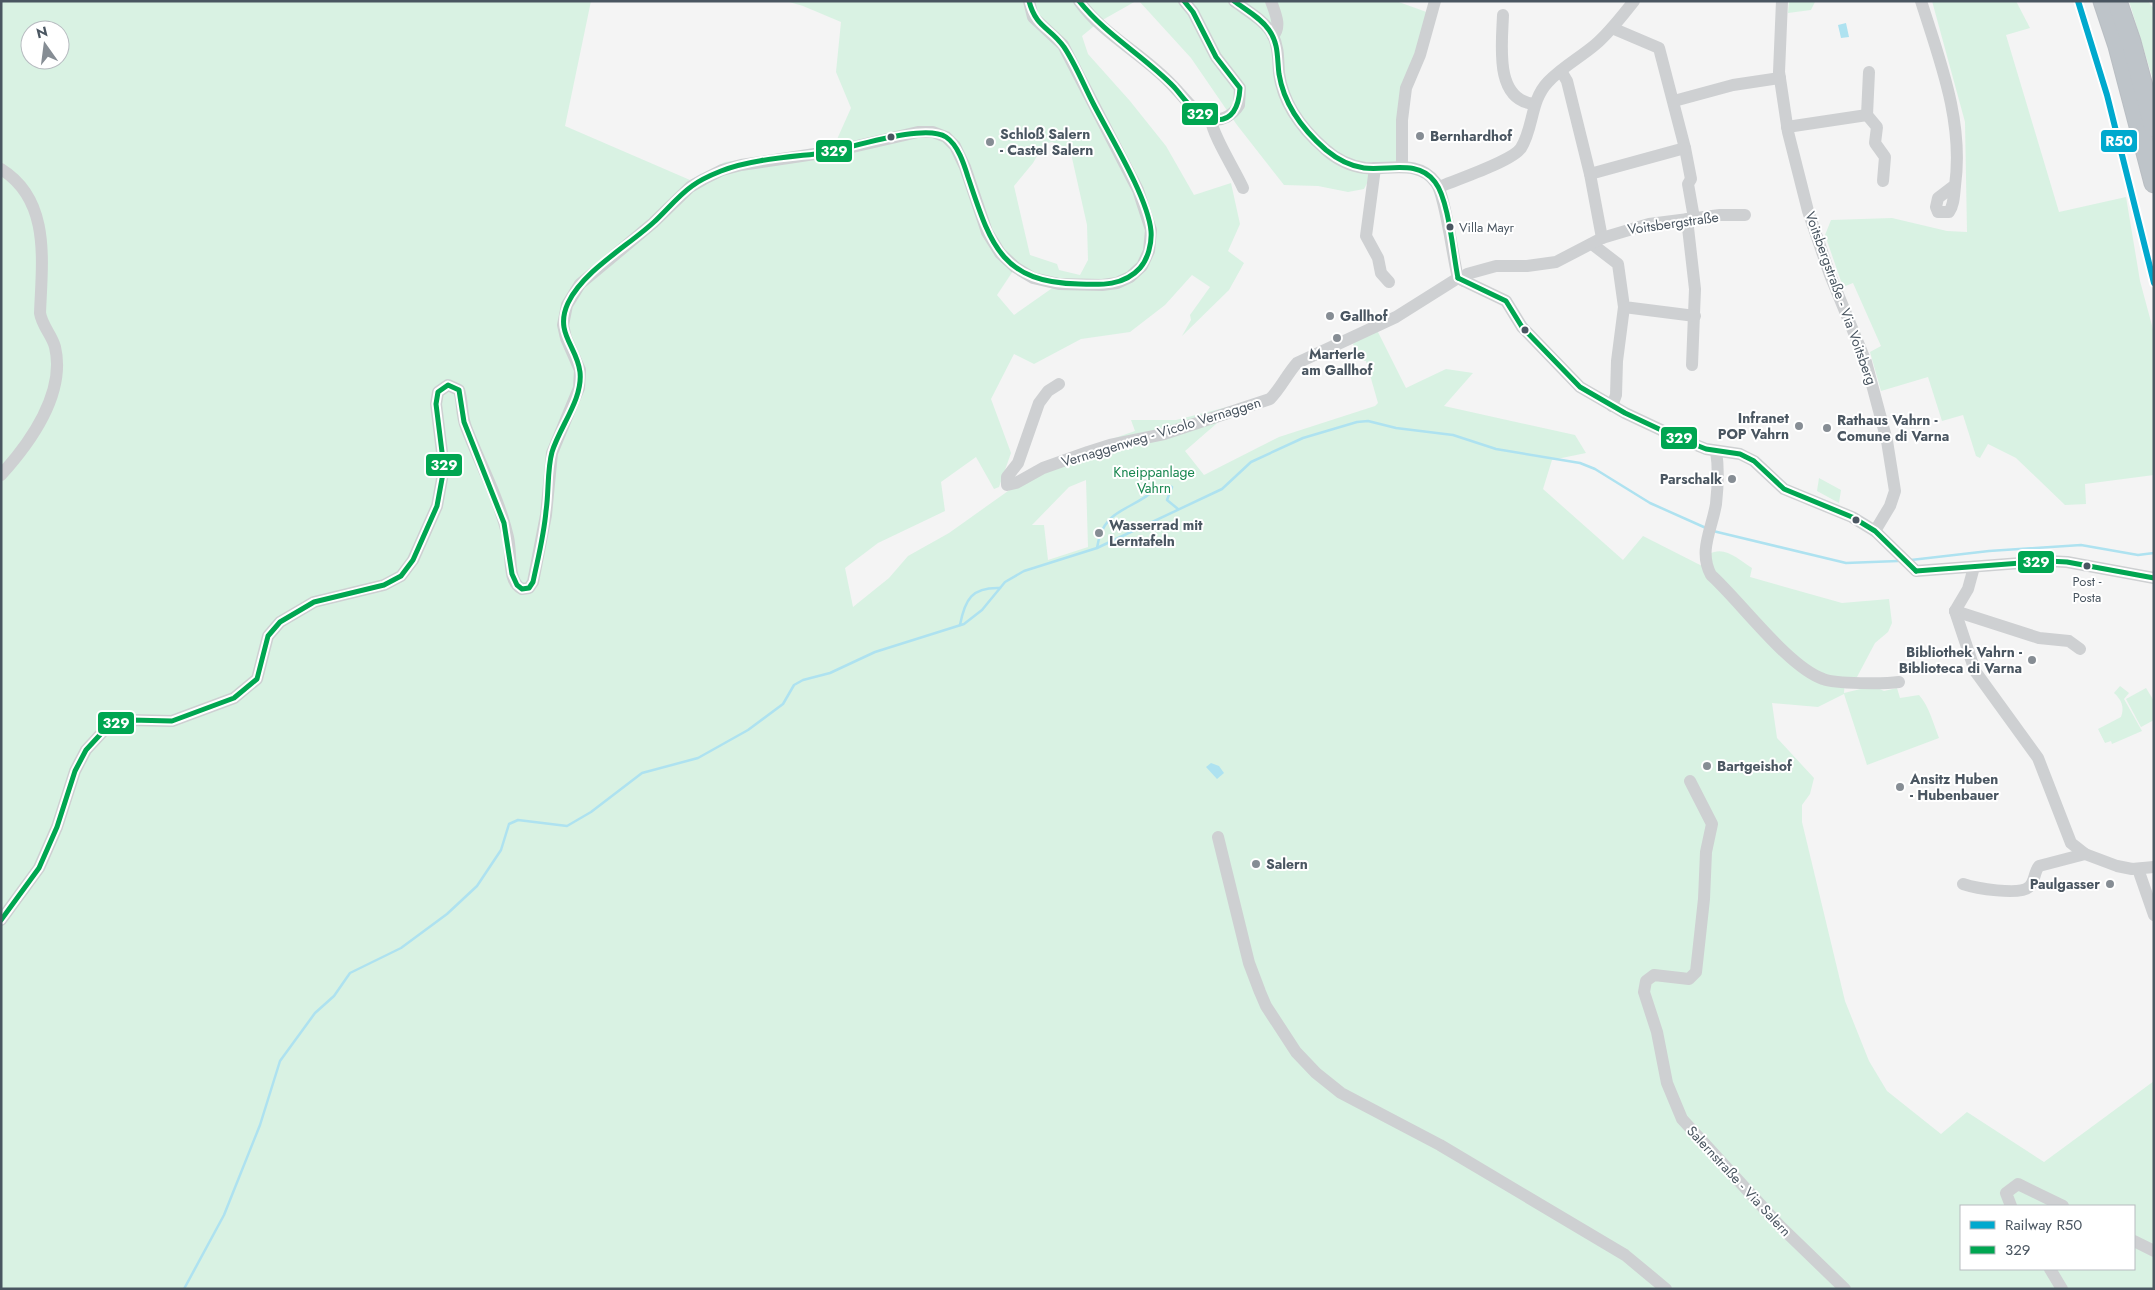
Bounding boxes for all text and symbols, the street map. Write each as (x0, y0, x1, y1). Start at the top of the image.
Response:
north arrow (20, 20, 70, 70)
text: N (34, 21, 50, 43)
line badge: 329 (1181, 102, 1219, 126)
text: 329 (1186, 104, 1214, 124)
place label: Schloß Salern - Castel Salern (1000, 124, 1093, 160)
place label: Bernhardhof (1430, 126, 1513, 146)
line badge: R50 (2100, 129, 2138, 153)
marker: Bernhardhof (1414, 130, 1426, 142)
text: R50 (2105, 131, 2133, 151)
unlabelled marker (886, 132, 896, 142)
marker: Schloß Salern - Castel Salern (984, 136, 996, 148)
line badge: 329 (815, 139, 853, 163)
text: 329 (820, 141, 848, 161)
street label: Voitsbergstraße (1626, 207, 1720, 239)
street label: Voitsbergstraße - Via Voitsberg (1800, 209, 1882, 387)
place label: Villa Mayr (1459, 218, 1515, 237)
marker: Villa Mayr (1445, 222, 1455, 232)
place label: Gallhof (1340, 306, 1389, 326)
marker: Gallhof (1324, 310, 1336, 322)
unlabelled marker (1520, 325, 1530, 335)
marker: Marterle am Gallhof (1331, 332, 1343, 344)
place label: Marterle am Gallhof (1302, 344, 1374, 380)
street label: Vernaggenweg - Vicolo Vernaggen (1059, 392, 1263, 472)
place label: Infranet POP Vahrn (1718, 408, 1790, 444)
place label: Rathaus Vahrn - Comune di Varna (1837, 410, 1949, 446)
marker: Infranet POP Vahrn (1793, 420, 1805, 432)
marker: Rathaus Vahrn - Comune di Varna (1821, 422, 1833, 434)
line badge: 329 (1660, 426, 1698, 450)
text: 329 (1665, 428, 1693, 448)
line badge: 329 (425, 453, 463, 477)
text: 329 (430, 455, 458, 475)
park label: Kneippanlage Vahrn (1113, 462, 1195, 498)
place label: Parschalk (1660, 469, 1722, 489)
marker: Parschalk (1726, 473, 1738, 485)
place label: Wasserrad mit Lerntafeln (1109, 515, 1203, 551)
unlabelled marker (1851, 515, 1861, 525)
marker: Wasserrad mit Lerntafeln (1093, 527, 1105, 539)
line badge: 329 (2017, 550, 2055, 574)
text: 329 (2022, 552, 2050, 572)
marker: Post - Posta (2082, 561, 2092, 571)
place label: Post - Posta (2073, 572, 2102, 607)
place label: Bibliothek Vahrn - Biblioteca di Varna (1899, 642, 2023, 678)
marker: Bibliothek Vahrn - Biblioteca di Varna (2026, 654, 2038, 666)
line badge: 329 (97, 711, 135, 735)
text: 329 (102, 713, 130, 733)
place label: Bartgeishof (1717, 756, 1793, 776)
marker: Bartgeishof (1701, 760, 1713, 772)
place label: Ansitz Huben - Hubenbauer (1909, 769, 1999, 805)
marker: Ansitz Huben - Hubenbauer (1894, 781, 1906, 793)
place label: Salern (1266, 854, 1308, 874)
marker: Salern (1250, 858, 1262, 870)
place label: Paulgasser (2030, 874, 2100, 894)
marker: Paulgasser (2104, 878, 2116, 890)
street label: Salernstraße - Via Salern (1682, 1121, 1796, 1241)
legend (1960, 1205, 2135, 1270)
text: Railway R50 (2005, 1214, 2082, 1236)
text: 329 (2005, 1239, 2030, 1261)

